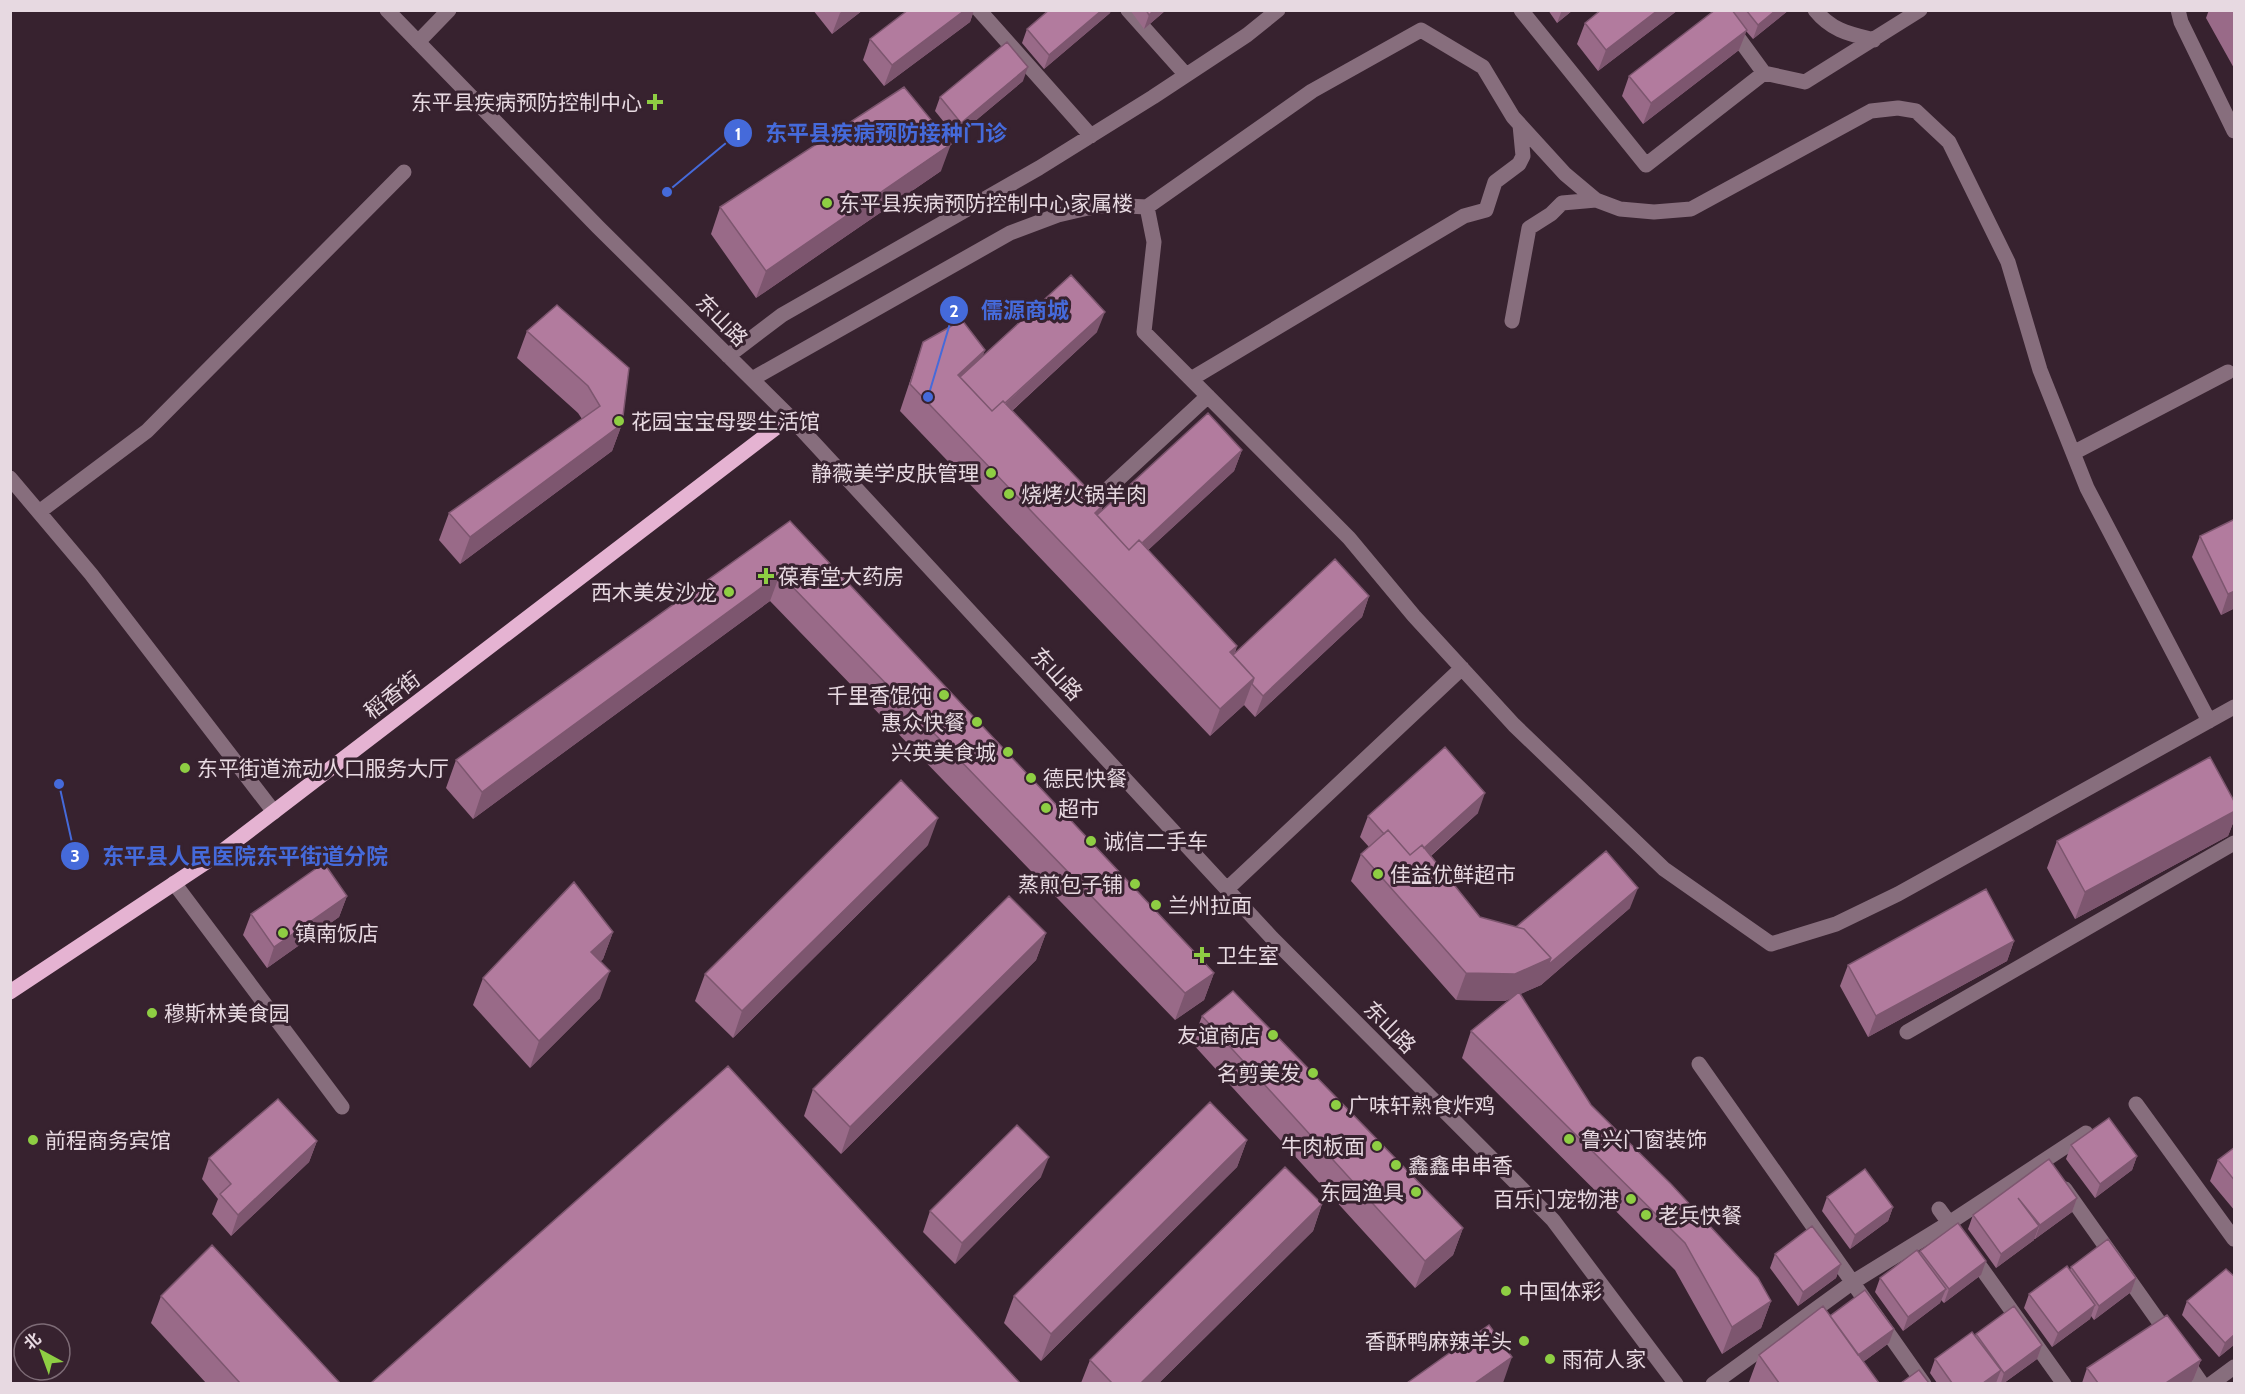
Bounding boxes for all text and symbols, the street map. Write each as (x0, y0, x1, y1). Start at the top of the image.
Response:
place label: 东平县疾病预防控制中心 (411, 90, 642, 115)
marker: 东平县疾病预防控制中心 (646, 93, 664, 111)
callout: 东平县疾病预防接种门诊 (723, 113, 1019, 153)
text: 东平县疾病预防接种门诊 (765, 120, 1008, 147)
text: 1 (735, 123, 741, 145)
place label: 东平县疾病预防控制中心家属楼 (839, 191, 1133, 216)
marker: 东平县疾病预防控制中心家属楼 (820, 196, 834, 210)
street label: 东山路 (691, 289, 753, 351)
callout: 儒源商城 (939, 290, 1081, 330)
text: 儒源商城 (981, 297, 1069, 324)
text: 2 (949, 300, 959, 322)
place label: 花园宝宝母婴生活馆 (631, 409, 820, 434)
marker: 花园宝宝母婴生活馆 (612, 414, 626, 428)
place label: 静薇美学皮肤管理 (811, 461, 979, 486)
marker: 静薇美学皮肤管理 (984, 466, 998, 480)
place label: 烧烤火锅羊肉 (1021, 482, 1147, 507)
marker: 烧烤火锅羊肉 (1002, 487, 1016, 501)
place label: 葆春堂大药房 (778, 564, 904, 589)
marker: 葆春堂大药房 (759, 569, 773, 583)
place label: 西木美发沙龙 (591, 580, 717, 605)
marker: 西木美发沙龙 (722, 585, 736, 599)
street label: 东山路 (1026, 642, 1088, 706)
street label: 稻香街 (359, 666, 425, 724)
place label: 千里香馄饨 (827, 683, 932, 708)
marker: 千里香馄饨 (937, 688, 951, 702)
place label: 惠众快餐 (881, 710, 965, 735)
marker: 惠众快餐 (970, 715, 984, 729)
place label: 兴英美食城 (891, 740, 996, 765)
marker: 兴英美食城 (1001, 745, 1015, 759)
place label: 东平街道流动人口服务大厅 (197, 756, 449, 781)
marker: 东平街道流动人口服务大厅 (178, 761, 192, 775)
place label: 德民快餐 (1043, 766, 1127, 791)
marker: 德民快餐 (1024, 771, 1038, 785)
place label: 超市 (1058, 796, 1100, 821)
marker: 超市 (1039, 801, 1053, 815)
place label: 诚信二手车 (1103, 829, 1208, 854)
marker: 诚信二手车 (1084, 834, 1098, 848)
callout: 东平县人民医院东平街道分院 (60, 836, 400, 876)
text: 东平县人民医院东平街道分院 (102, 843, 388, 870)
text: 3 (70, 845, 80, 867)
place label: 佳益优鲜超市 (1390, 862, 1516, 887)
marker: 佳益优鲜超市 (1371, 867, 1385, 881)
place label: 蒸煎包子铺 (1018, 872, 1123, 897)
marker: 蒸煎包子铺 (1128, 877, 1142, 891)
place label: 兰州拉面 (1168, 893, 1252, 918)
marker: 兰州拉面 (1149, 898, 1163, 912)
place label: 镇南饭店 (295, 921, 379, 946)
marker: 镇南饭店 (276, 926, 290, 940)
place label: 卫生室 (1216, 943, 1279, 968)
marker: 卫生室 (1193, 946, 1211, 964)
street label: 东山路 (1359, 996, 1421, 1058)
place label: 穆斯林美食园 (164, 1001, 290, 1026)
marker: 穆斯林美食园 (145, 1006, 159, 1020)
place label: 友谊商店 (1177, 1023, 1261, 1048)
marker: 友谊商店 (1266, 1028, 1280, 1042)
place label: 名剪美发 (1217, 1061, 1301, 1086)
marker: 名剪美发 (1306, 1066, 1320, 1080)
place label: 广味轩熟食炸鸡 (1348, 1093, 1495, 1118)
marker: 广味轩熟食炸鸡 (1329, 1098, 1343, 1112)
place label: 鲁兴门窗装饰 (1581, 1127, 1707, 1152)
place label: 前程商务宾馆 (45, 1128, 171, 1153)
marker: 鲁兴门窗装饰 (1562, 1132, 1576, 1146)
marker: 前程商务宾馆 (26, 1133, 40, 1147)
place label: 牛肉板面 (1281, 1134, 1365, 1159)
marker: 牛肉板面 (1370, 1139, 1384, 1153)
place label: 鑫鑫串串香 (1408, 1153, 1513, 1178)
marker: 鑫鑫串串香 (1389, 1158, 1403, 1172)
place label: 东园渔具 (1320, 1180, 1404, 1205)
marker: 东园渔具 (1409, 1185, 1423, 1199)
place label: 百乐门宠物港 (1493, 1187, 1619, 1212)
marker: 百乐门宠物港 (1624, 1192, 1638, 1206)
place label: 老兵快餐 (1658, 1203, 1742, 1228)
marker: 老兵快餐 (1639, 1208, 1653, 1222)
place label: 中国体彩 (1518, 1279, 1602, 1304)
marker: 中国体彩 (1499, 1284, 1513, 1298)
north arrow (12, 1322, 72, 1382)
text: 北 (20, 1329, 45, 1353)
place label: 香酥鸭麻辣羊头 (1365, 1329, 1512, 1354)
marker: 香酥鸭麻辣羊头 (1517, 1334, 1531, 1348)
place label: 雨荷人家 (1562, 1347, 1646, 1372)
marker: 雨荷人家 (1543, 1352, 1557, 1366)

